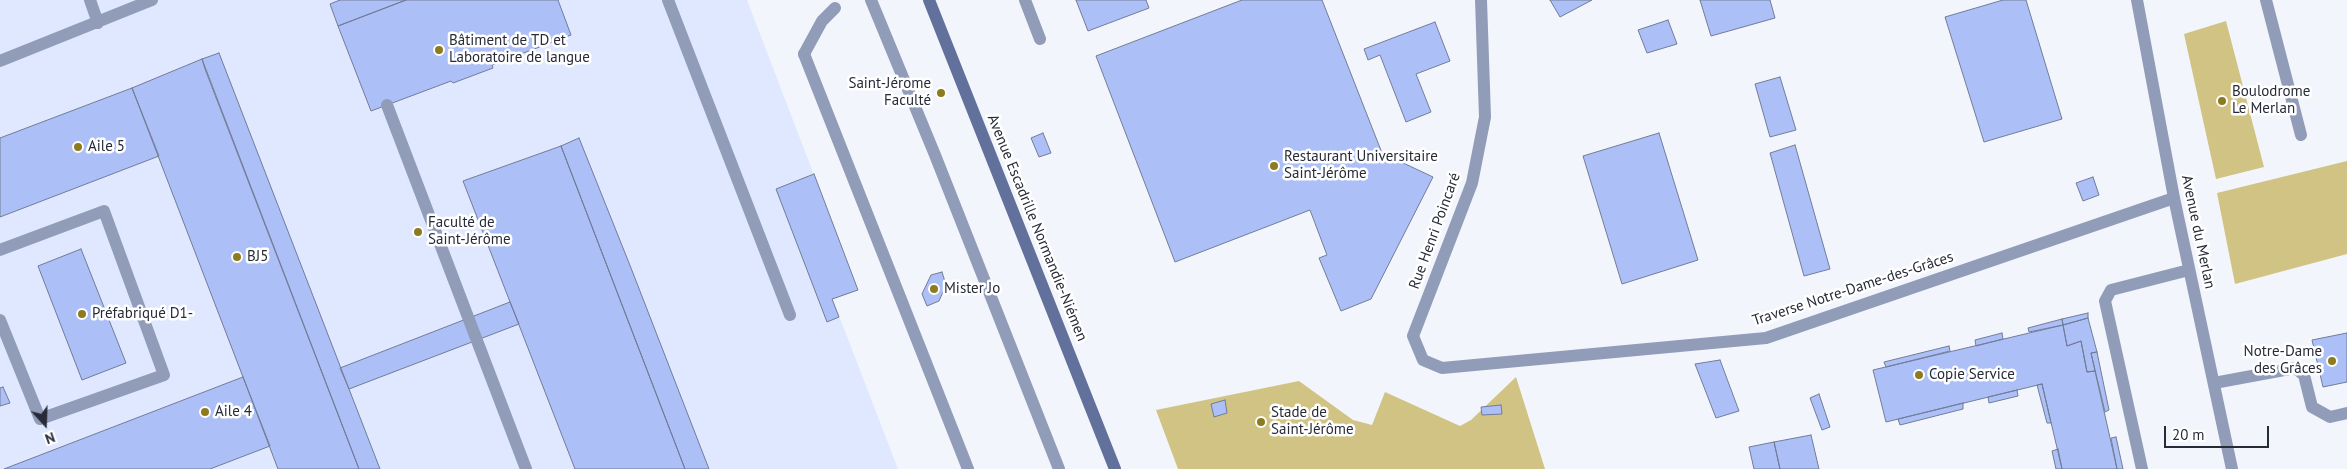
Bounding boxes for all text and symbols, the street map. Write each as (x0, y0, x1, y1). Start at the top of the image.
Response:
place label: Bâtiment de TD et Laboratoire de langue (449, 32, 590, 67)
marker: Bâtiment de TD et Laboratoire de langue (433, 44, 445, 56)
place label: Saint-Jérome Faculté (848, 75, 931, 110)
place label: Boulodrome Le Merlan (2232, 83, 2310, 118)
marker: Saint-Jérome Faculté (935, 87, 947, 99)
marker: Boulodrome Le Merlan (2216, 95, 2228, 107)
street label: Avenue Escadrille Normandie-Niémen (983, 112, 1091, 344)
place label: Aile 5 (88, 138, 125, 156)
marker: Aile 5 (72, 141, 84, 153)
place label: Restaurant Universitaire Saint-Jérôme (1284, 148, 1438, 183)
marker: Restaurant Universitaire Saint-Jérôme (1268, 160, 1280, 172)
street label: Rue Henri Poincaré (1406, 170, 1464, 292)
street label: Avenue du Merlan (2177, 174, 2219, 290)
place label: Faculté de Saint-Jérôme (428, 214, 511, 249)
marker: Faculté de Saint-Jérôme (412, 226, 424, 238)
place label: BJ5 (247, 248, 268, 266)
street label: Traverse Notre-Dame-des-Grâces (1750, 248, 1956, 330)
marker: BJ5 (231, 251, 243, 263)
place label: Mister Jo (944, 280, 1000, 298)
marker: Mister Jo (928, 283, 940, 295)
place label: Préfabriqué D1- (92, 305, 193, 323)
marker: Préfabriqué D1- (76, 308, 88, 320)
place label: Notre-Dame des Grâces (2244, 343, 2322, 378)
marker: Notre-Dame des Grâces (2326, 355, 2338, 367)
place label: Copie Service (1929, 366, 2015, 384)
marker: Copie Service (1913, 369, 1925, 381)
north arrow (20, 399, 70, 449)
place label: Aile 4 (215, 403, 252, 421)
place label: Stade de Saint-Jérôme (1271, 404, 1354, 439)
marker: Aile 4 (199, 406, 211, 418)
marker: Stade de Saint-Jérôme (1255, 416, 1267, 428)
scale bar (2167, 416, 2272, 448)
text: 20 m (2172, 425, 2205, 444)
text: N (43, 428, 58, 448)

